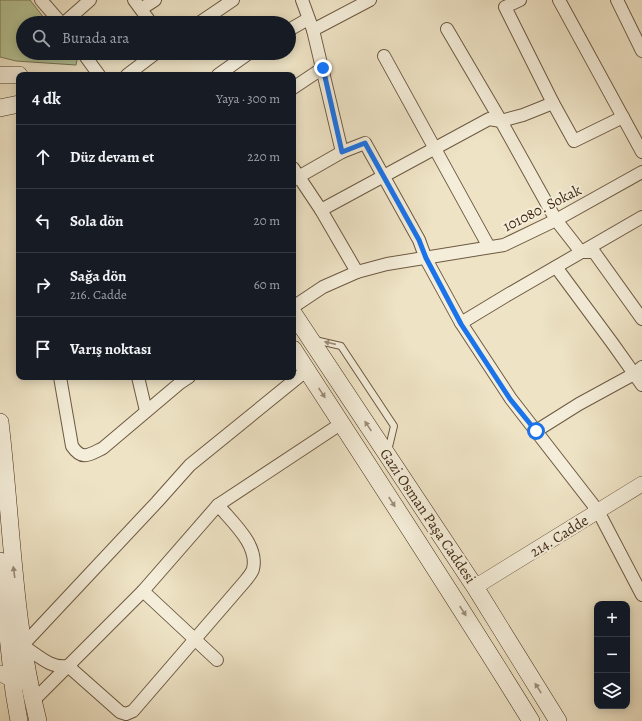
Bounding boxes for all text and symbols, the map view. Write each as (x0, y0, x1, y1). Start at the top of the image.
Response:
search box (16, 16, 296, 60)
icon: search (30, 27, 52, 49)
text: Burada ara (62, 28, 129, 48)
route end (314, 59, 332, 77)
text: 4 dk (32, 87, 61, 110)
text: Yaya · 300 m (216, 90, 280, 107)
icon: ahead (32, 146, 54, 168)
text: Düz devam et (70, 147, 154, 167)
text: 220 m (247, 148, 280, 165)
street label: 101080. Sokak (499, 179, 585, 236)
icon: left (32, 210, 54, 232)
text: Sola dön (70, 211, 123, 231)
text: 20 m (254, 212, 280, 229)
text: Sağa dön (70, 266, 126, 286)
icon: right (32, 274, 54, 296)
text: 60 m (254, 276, 280, 293)
text: 216. Cadde (70, 286, 127, 303)
icon: arrive (32, 338, 54, 360)
text: Varış noktası (70, 339, 151, 359)
one-way arrow (324, 340, 337, 346)
one-way arrow (318, 387, 326, 398)
one-way arrow (364, 421, 372, 431)
route start (527, 422, 545, 440)
street label: Gazi Osman Paşa Caddesi (375, 445, 481, 587)
one-way arrow (389, 496, 396, 508)
street label: 214. Cadde (526, 510, 592, 562)
one-way arrow (11, 566, 17, 578)
map controls (594, 601, 630, 709)
button: + (594, 601, 630, 637)
one-way arrow (459, 606, 467, 617)
button: − (594, 637, 630, 673)
button: layers (594, 673, 630, 709)
one-way arrow (534, 683, 542, 693)

